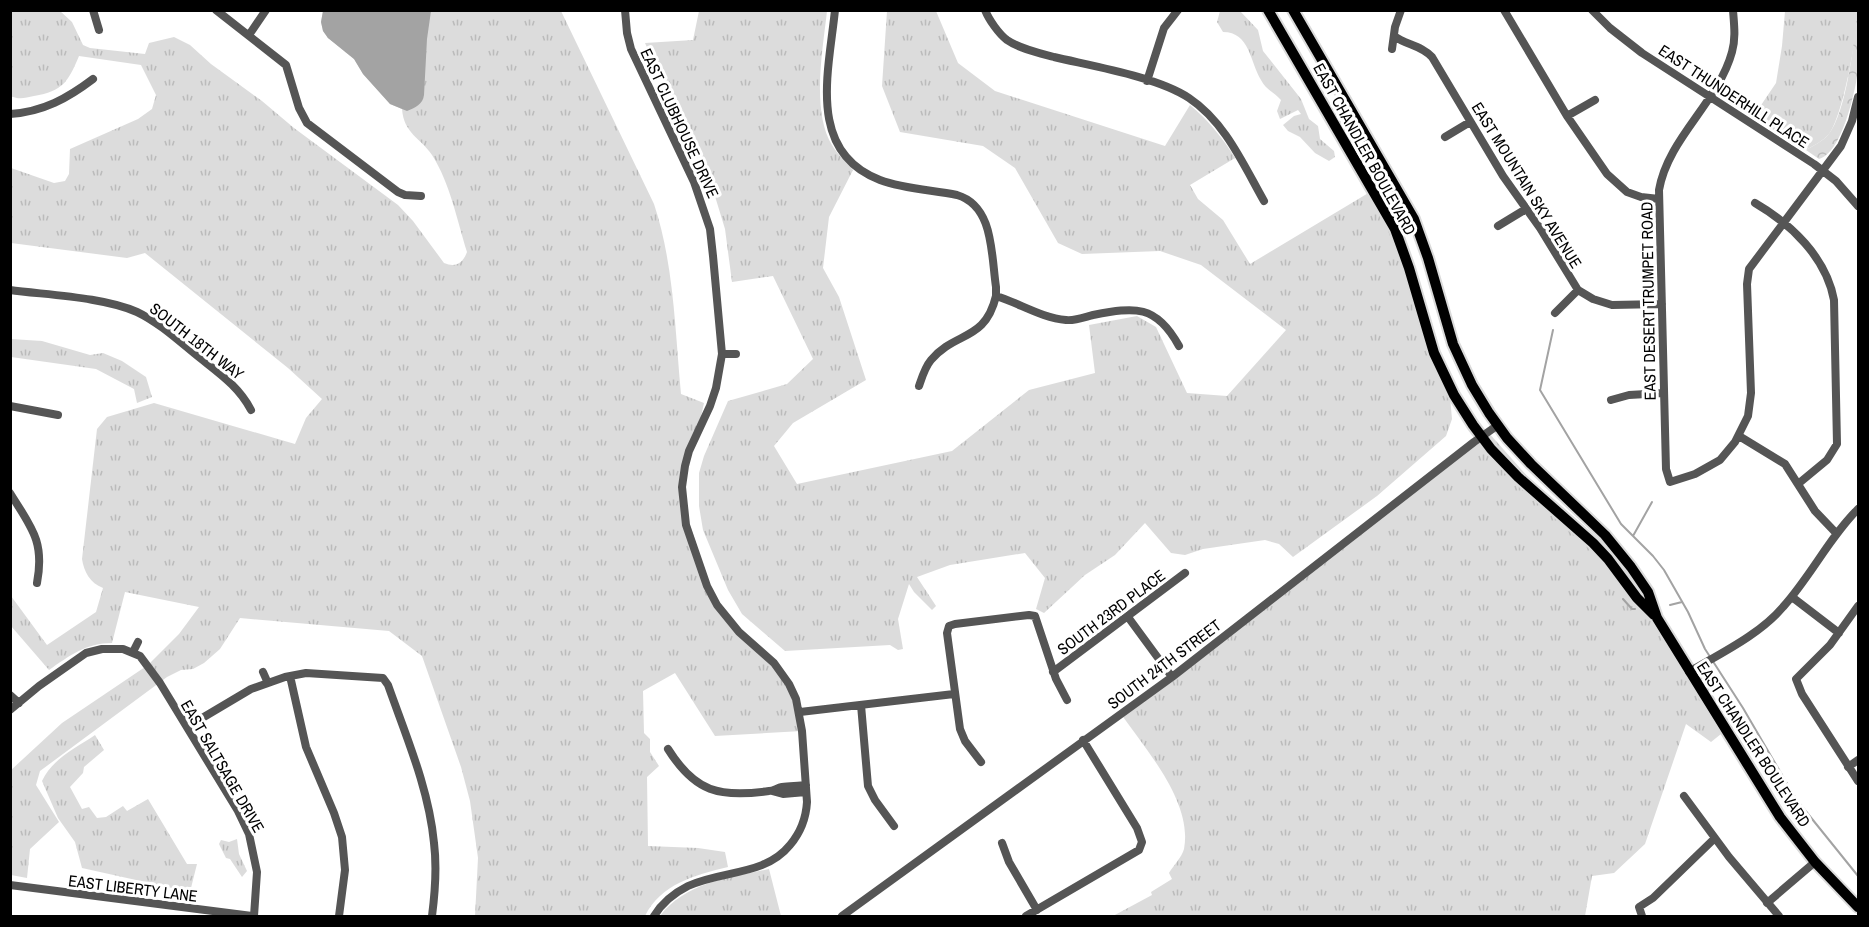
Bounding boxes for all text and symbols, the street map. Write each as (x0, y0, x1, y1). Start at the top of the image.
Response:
street label: EAST THUNDERHILL PLACE (1654, 39, 1814, 153)
street label: EAST CLUBHOUSE DRIVE (636, 44, 724, 202)
street label: EAST CHANDLER BOULEVARD (1308, 59, 1422, 239)
street label: EAST MOUNTAIN SKY AVENUE (1467, 98, 1587, 272)
street label: EAST DESERT TRUMPET ROAD (1635, 202, 1661, 400)
street label: SOUTH 18TH WAY (145, 297, 249, 385)
street label: SOUTH 23RD PLACE (1053, 564, 1169, 660)
street label: SOUTH 24TH STREET (1103, 614, 1225, 714)
street label: EAST CHANDLER BOULEVARD (1692, 657, 1816, 831)
street label: EAST SALTSAGE DRIVE (176, 696, 270, 836)
street label: EAST LIBERTY LANE (67, 869, 199, 907)

